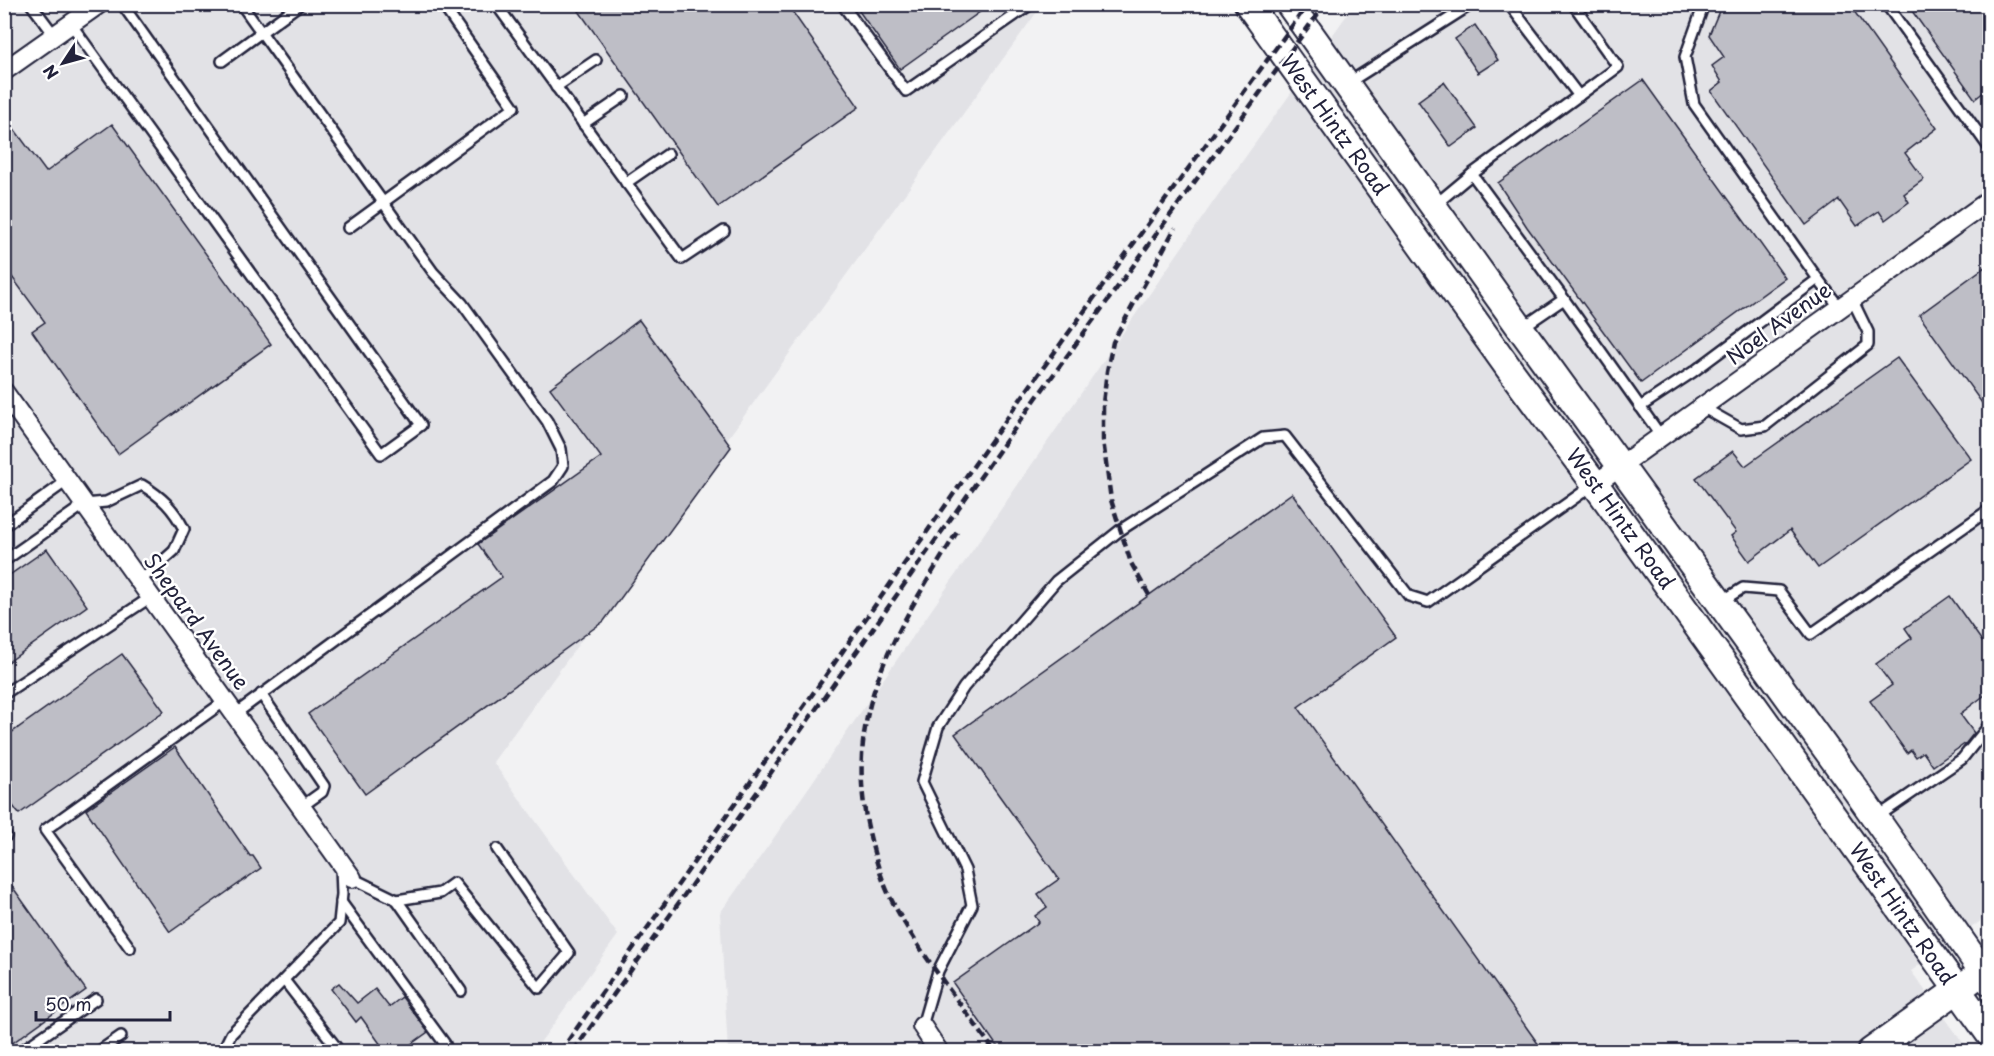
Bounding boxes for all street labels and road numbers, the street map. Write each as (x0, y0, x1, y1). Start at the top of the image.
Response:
street label: West Hintz Road (1273, 47, 1398, 201)
street label: Noel Avenue (1719, 273, 1837, 371)
street label: West Hintz Road (1559, 441, 1684, 595)
street label: Shepard Avenue (137, 546, 258, 696)
street label: West Hintz Road (1842, 835, 1965, 991)

